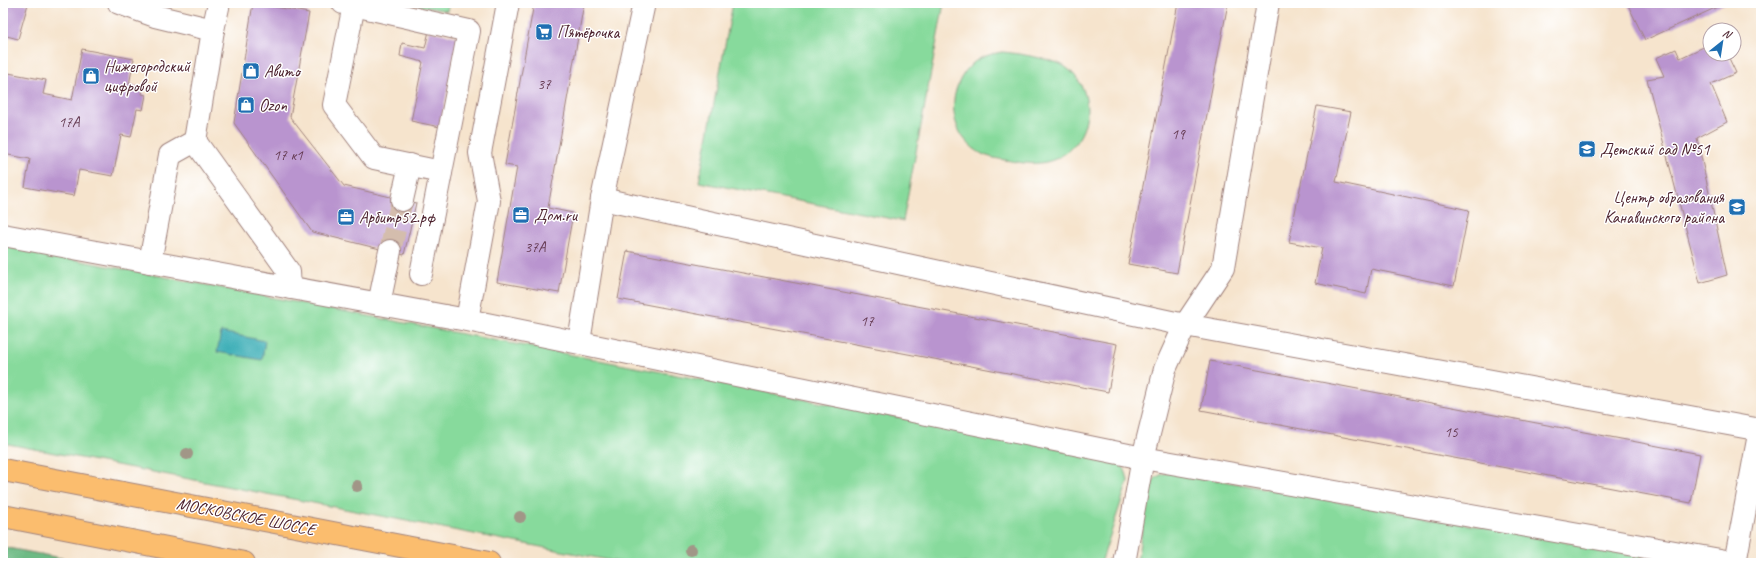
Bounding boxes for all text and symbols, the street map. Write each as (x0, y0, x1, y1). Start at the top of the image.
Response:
supermarket icon: Пятёрочка (534, 22, 554, 42)
place label: Пятёрочка (557, 22, 620, 43)
north arrow (1702, 22, 1742, 62)
text: N (1721, 26, 1735, 42)
place label: Нижегородский цифровой (104, 56, 191, 97)
shop icon: Авито (241, 61, 261, 81)
place label: Авито (264, 61, 302, 82)
shop icon: Нижегородский цифровой (81, 66, 101, 86)
house number: 37 (537, 75, 552, 94)
shop icon: Ozon (236, 95, 256, 115)
place label: Ozon (259, 95, 287, 116)
house number: 17А (58, 113, 81, 132)
house number: 19 (1171, 125, 1186, 144)
school or university icon: Детский сад №51 (1577, 139, 1597, 159)
place label: Детский сад №51 (1600, 139, 1711, 160)
house number: 17 к1 (273, 146, 304, 165)
place label: Центр образования Канавинского района (1604, 187, 1725, 228)
school or university icon: Центр образования Канавинского района (1727, 197, 1747, 217)
office icon: Дом.ru (511, 205, 531, 225)
place label: Дом.ru (534, 205, 579, 226)
office icon: Арбитр52.рф (336, 207, 356, 227)
place label: Арбитр52.рф (359, 207, 436, 228)
house number: 37А (524, 238, 547, 257)
house number: 17 (860, 312, 875, 331)
house number: 15 (1444, 423, 1459, 442)
street label: МОСКОВСКОЕ ШОССЕ (175, 493, 320, 541)

